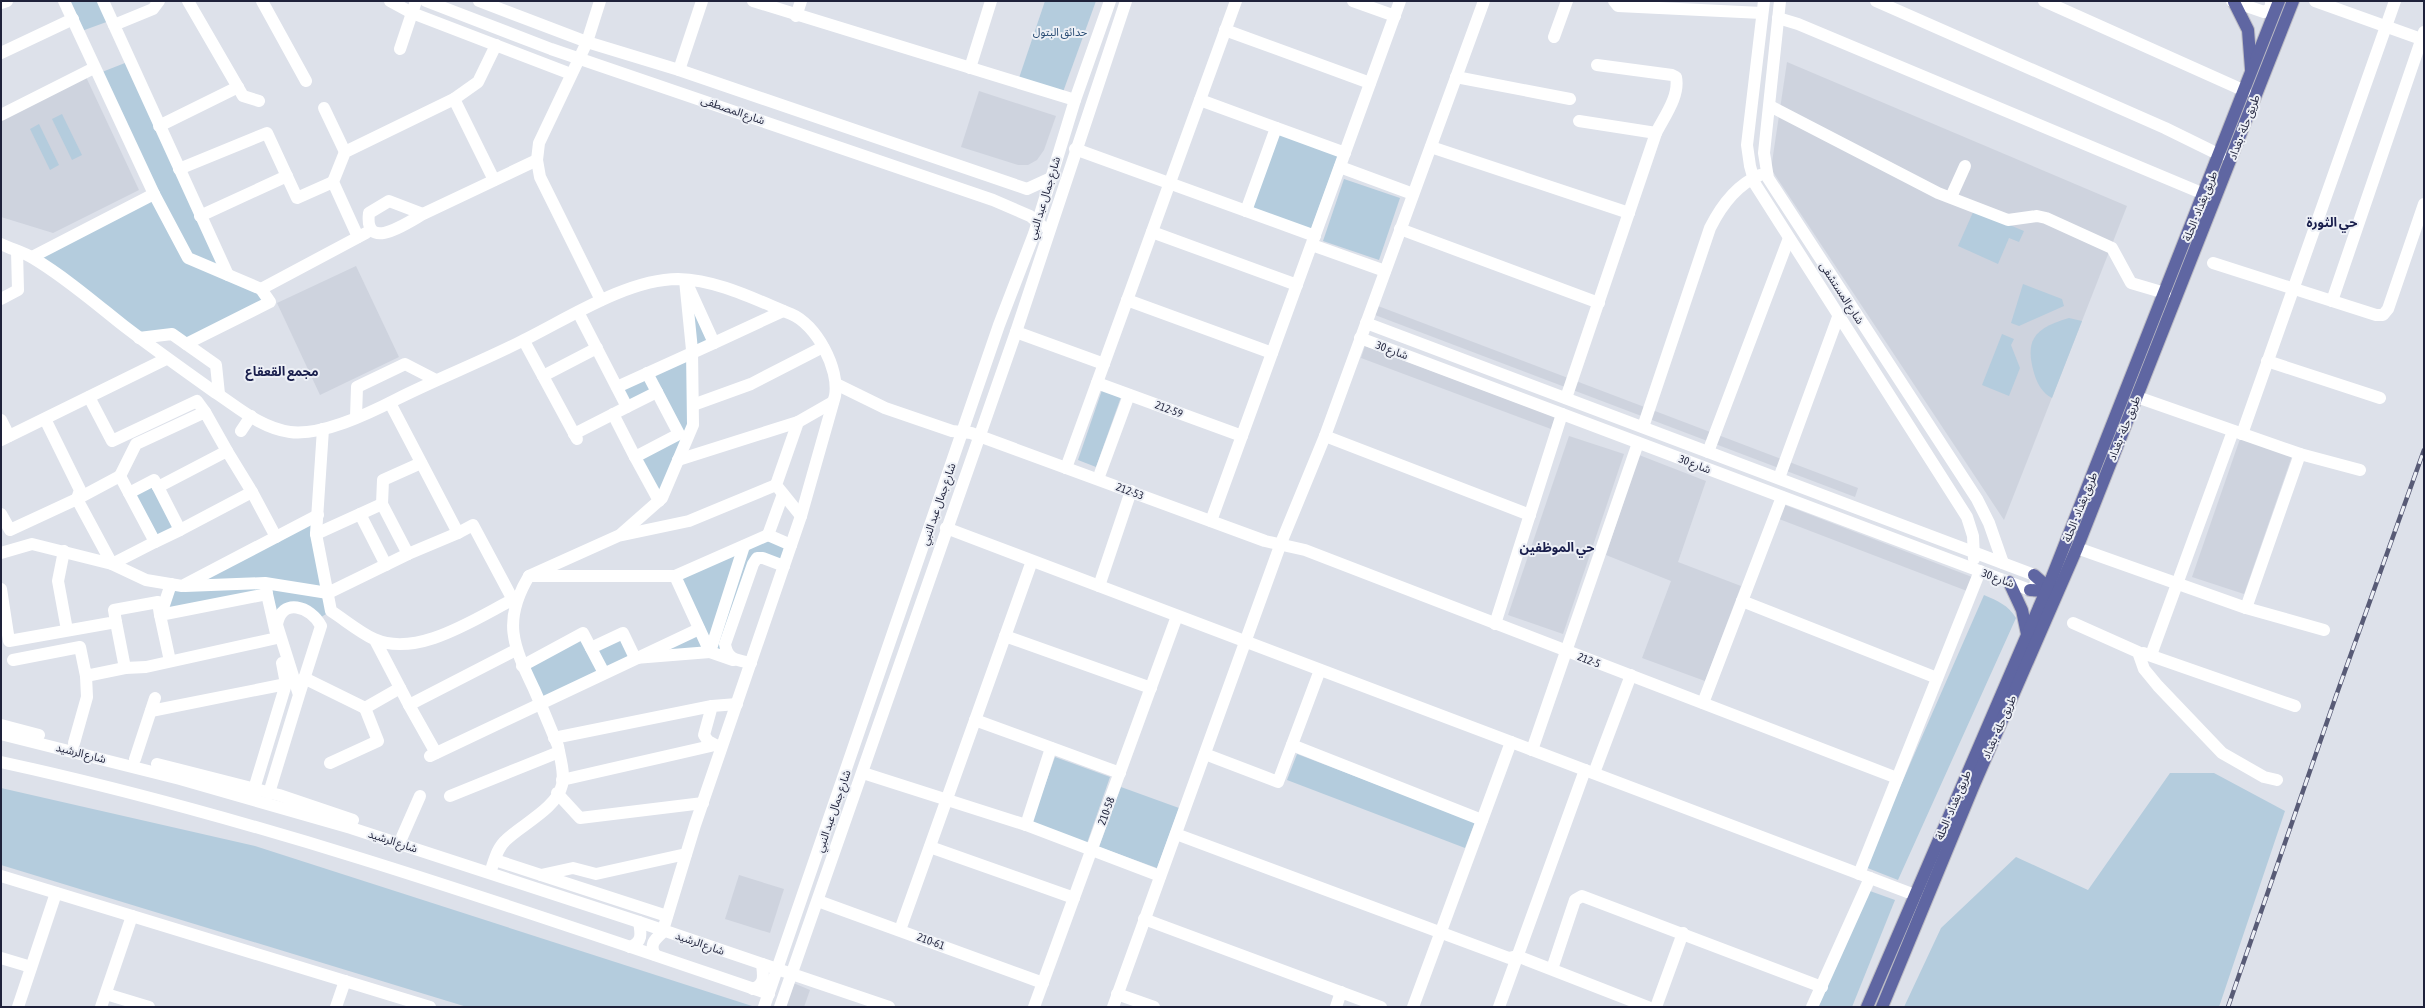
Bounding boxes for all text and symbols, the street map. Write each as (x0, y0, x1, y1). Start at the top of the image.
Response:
park label: حدائق البتول (1033, 26, 1088, 39)
street label: شارع المصطفى (699, 93, 767, 129)
street label: طريق حلة - بغداد (2226, 93, 2263, 161)
street label: شارع جمال عبد النبي (1026, 155, 1066, 242)
street label: طريق بغداد - الحلة (2180, 169, 2220, 243)
district label: حي الثورة (2307, 215, 2357, 233)
street label: شارع المستشفى (1816, 260, 1867, 327)
street label: شارع 30 (1374, 339, 1410, 363)
district label: مجمع القعقاع (245, 364, 319, 381)
street label: طريق حلة - بغداد (2106, 394, 2143, 462)
street label: 212-59 (1154, 398, 1184, 420)
street label: شارع 30 (1677, 452, 1713, 478)
street label: شارع جمال عبد النبي (918, 461, 961, 548)
street label: طريق بغداد - الحلة (2060, 470, 2100, 544)
street label: 212-53 (1115, 480, 1145, 502)
district label: حي الموظفين (1520, 540, 1594, 558)
street label: شارع 30 (1980, 567, 2016, 591)
street label: 212-5 (1576, 650, 1602, 670)
street label: طريق حلة - بغداد (1980, 693, 2019, 761)
street label: شارع الرشيد (54, 741, 108, 767)
street label: شارع جمال عبد النبي (813, 768, 856, 855)
street label: طريق بغداد - الحلة (1933, 768, 1974, 842)
street label: 210-58 (1095, 796, 1117, 826)
street label: شارع الرشيد (366, 827, 419, 857)
street label: شارع الرشيد (673, 929, 726, 959)
street label: 210-61 (916, 930, 946, 952)

